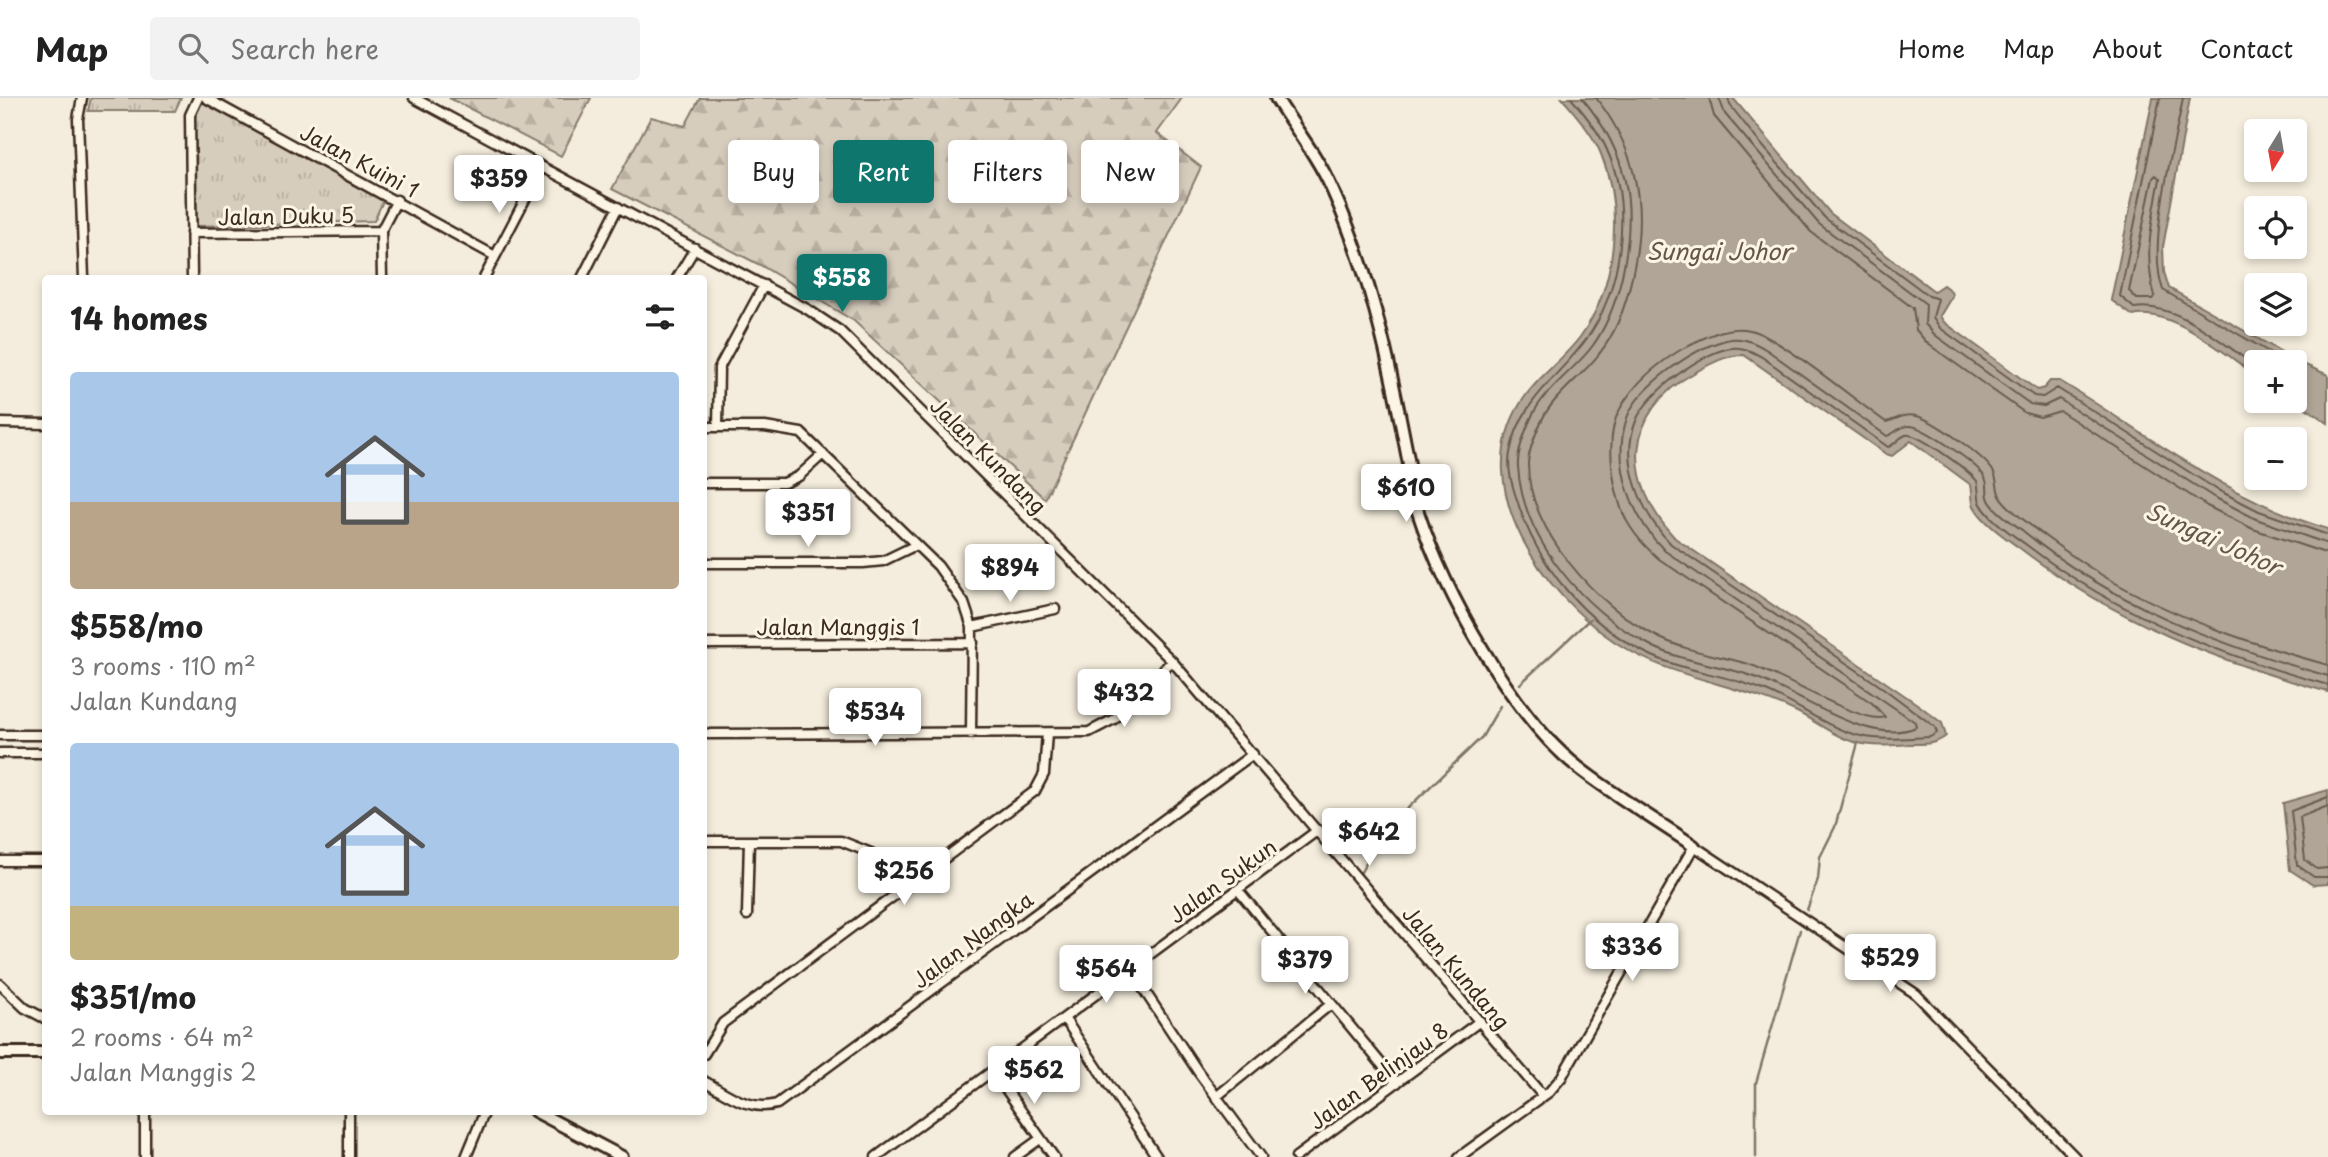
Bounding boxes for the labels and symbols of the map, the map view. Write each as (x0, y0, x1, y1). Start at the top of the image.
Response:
street label: Jalan Kuini 1 (295, 115, 425, 205)
north arrow (2244, 119, 2306, 182)
pin: $359 (458, 156, 540, 215)
street label: Jalan Duku 5 (218, 198, 354, 232)
water label: Sungai Johor (1646, 233, 1795, 268)
pin: $558 (801, 254, 883, 314)
street label: Jalan Kundang (924, 390, 1054, 520)
pin: $610 (1365, 464, 1447, 524)
pin: $351 (767, 490, 849, 549)
water label: Sungai Johor (2141, 492, 2291, 585)
pin: $894 (969, 545, 1051, 604)
street label: Jalan Manggis 1 (756, 610, 920, 642)
pin: $432 (1083, 670, 1165, 729)
pin: $534 (834, 688, 916, 748)
pin: $642 (1328, 808, 1410, 868)
street label: Jalan Sukun (1161, 830, 1283, 930)
pin: $256 (863, 848, 945, 907)
street label: Jalan Nangka (905, 883, 1039, 995)
street label: Jalan Kundang (1396, 898, 1518, 1036)
pin: $336 (1591, 924, 1673, 983)
pin: $529 (1849, 934, 1931, 994)
pin: $379 (1264, 936, 1346, 996)
pin: $564 (1065, 946, 1147, 1005)
street label: Jalan Belinjau 8 (1302, 1013, 1454, 1137)
pin: $562 (993, 1046, 1075, 1106)

